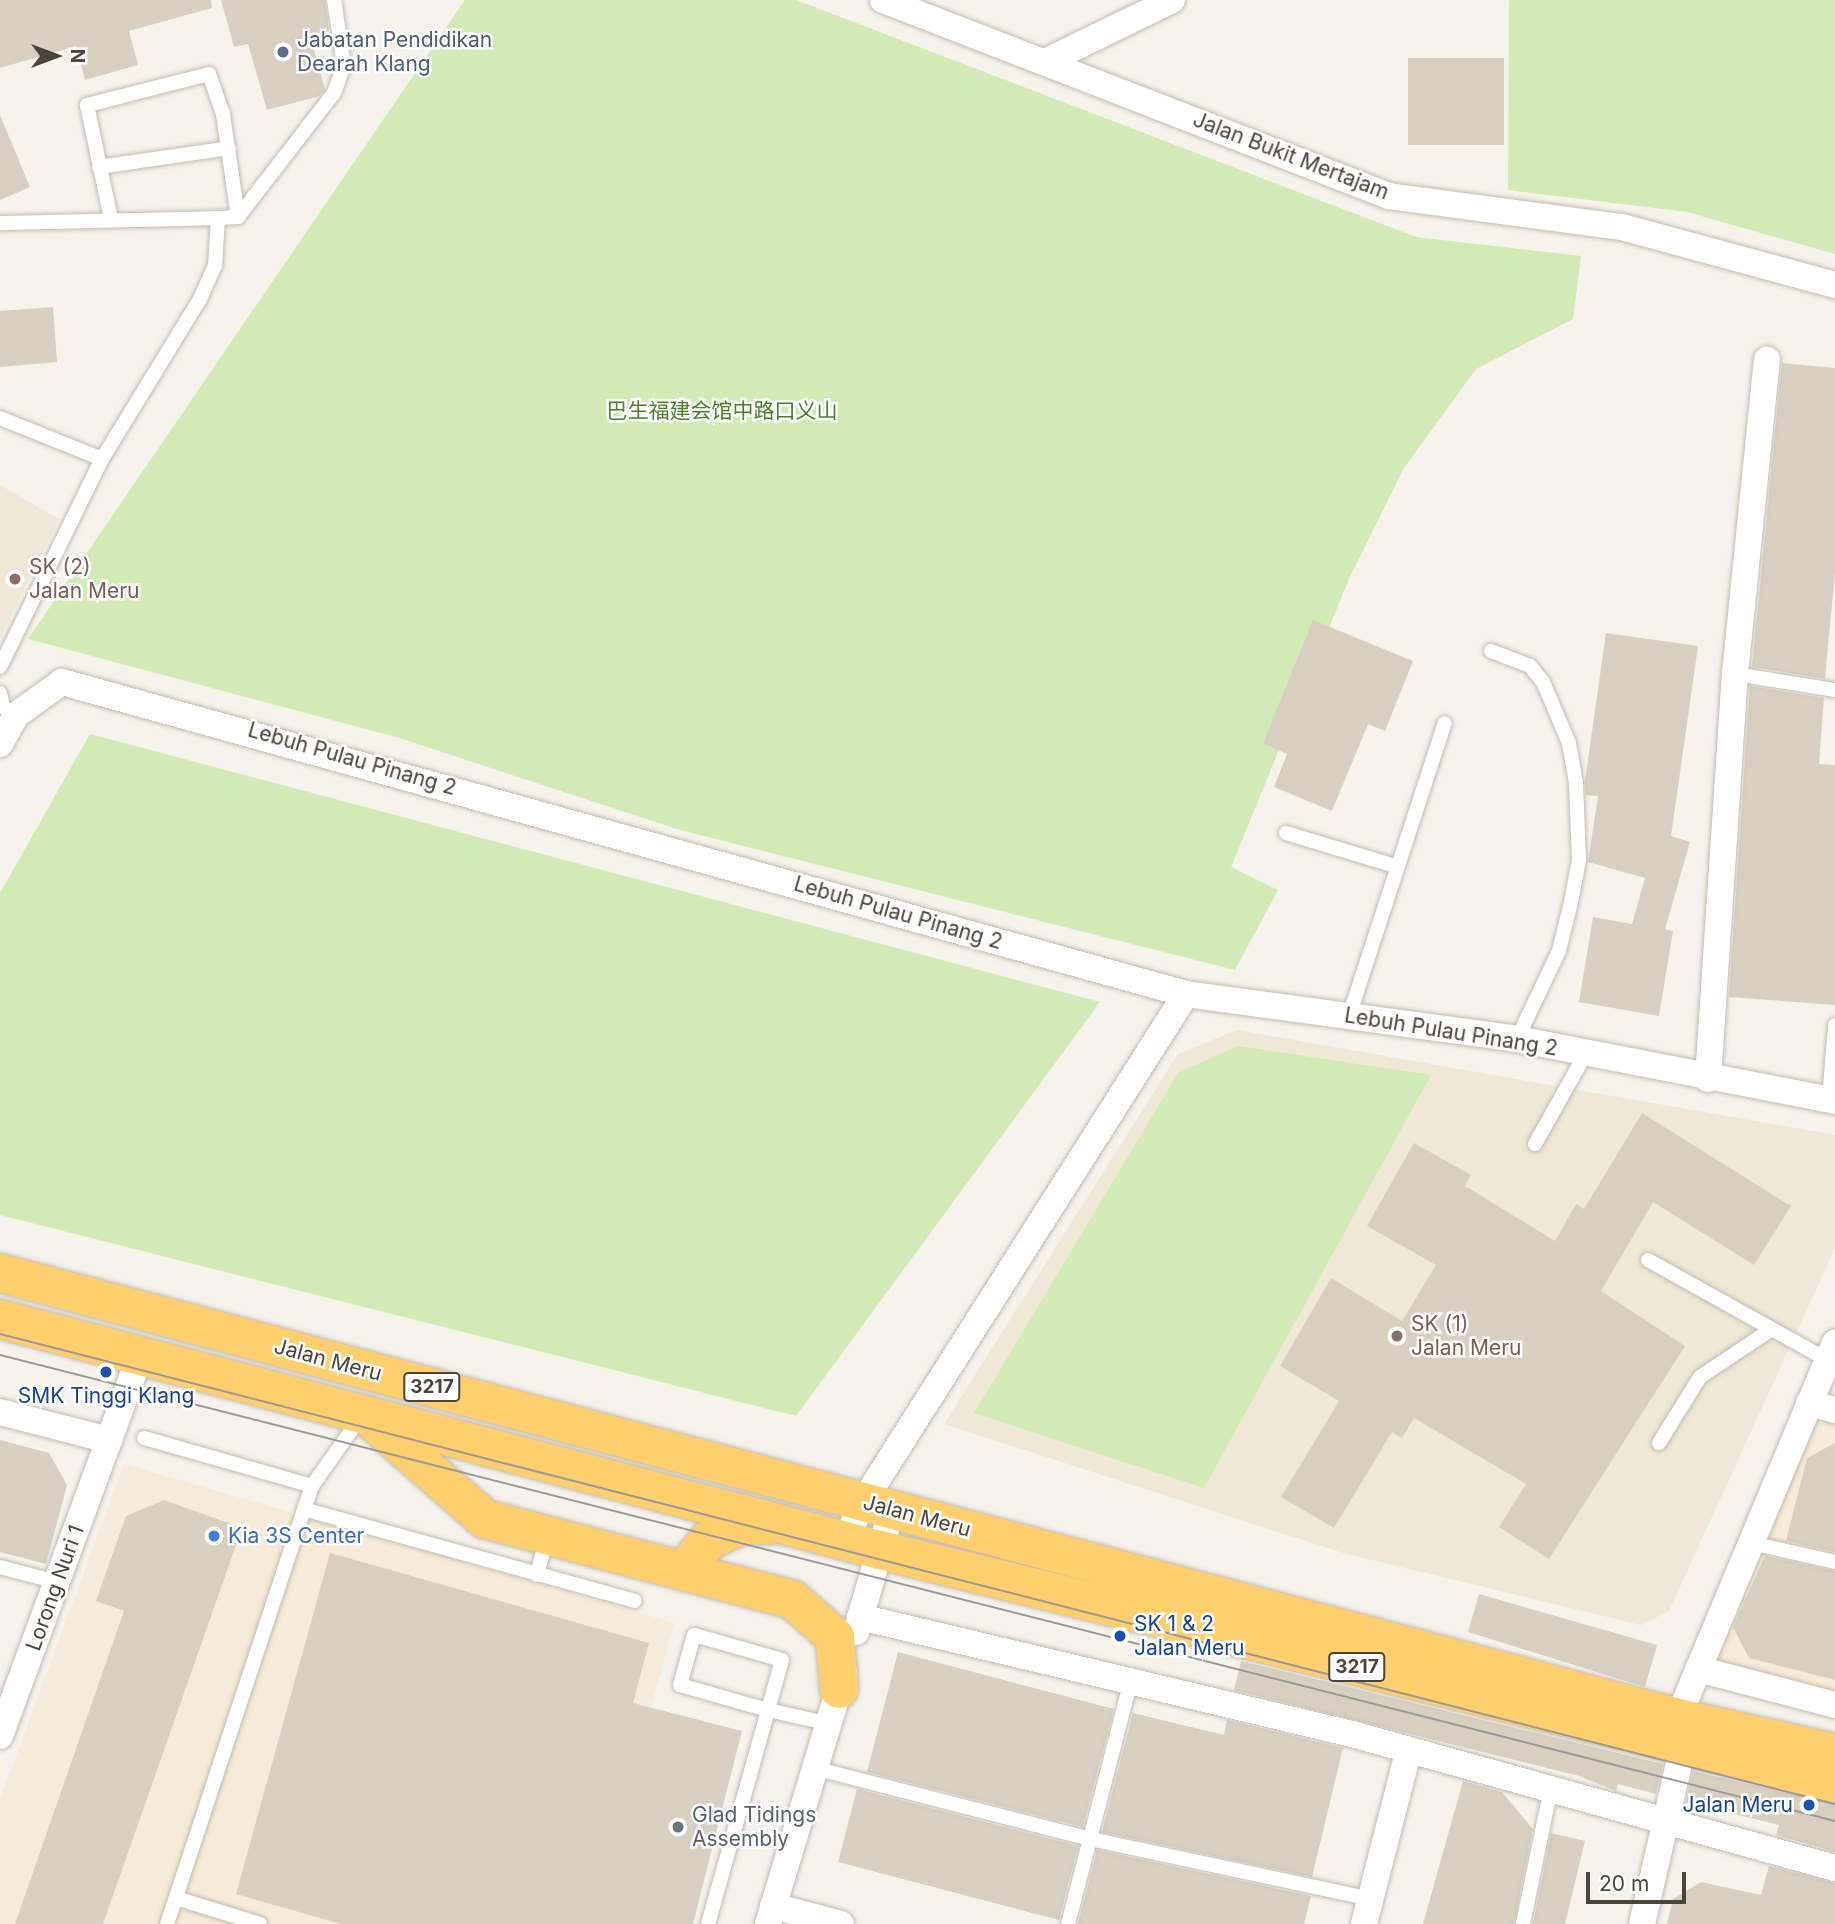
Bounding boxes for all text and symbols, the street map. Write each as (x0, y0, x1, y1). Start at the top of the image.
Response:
north arrow (21, 21, 91, 91)
place label: Jabatan Pendidikan Dearah Klang (297, 27, 492, 77)
marker: Jabatan Pendidikan Dearah Klang (275, 44, 291, 60)
text: N (66, 49, 89, 63)
street label: Jalan Bukit Mertajam (1189, 107, 1393, 205)
park label: 巴生福建会馆中路口义山 (607, 398, 837, 424)
place label: SK (2) Jalan Meru (29, 554, 140, 604)
marker: SK (2) Jalan Meru (7, 571, 23, 587)
street label: Lebuh Pulau Pinang 2 (245, 717, 459, 801)
street label: Lebuh Pulau Pinang 2 (791, 871, 1005, 955)
street label: Lebuh Pulau Pinang 2 (1343, 1003, 1559, 1061)
place label: SK (1) Jalan Meru (1411, 1311, 1522, 1361)
marker: SK (1) Jalan Meru (1389, 1328, 1405, 1344)
street label: Jalan Meru (271, 1334, 385, 1386)
marker: SMK Tinggi Klang (98, 1364, 114, 1380)
road number: 3217 (402, 1372, 462, 1402)
place label: SMK Tinggi Klang (18, 1383, 194, 1409)
street label: Jalan Meru (860, 1490, 974, 1542)
street label: Lorong Nuri 1 (21, 1522, 89, 1654)
place label: Kia 3S Center (228, 1523, 364, 1549)
marker: Kia 3S Center (206, 1528, 222, 1544)
place label: SK 1 & 2 Jalan Meru (1134, 1611, 1245, 1661)
marker: SK 1 & 2 Jalan Meru (1112, 1628, 1128, 1644)
road number: 3217 (1327, 1652, 1387, 1682)
place label: Jalan Meru (1682, 1792, 1793, 1818)
marker: Jalan Meru (1799, 1795, 1819, 1815)
place label: Glad Tidings Assembly (692, 1802, 816, 1852)
marker: Glad Tidings Assembly (670, 1819, 686, 1835)
scale bar (1590, 1857, 1690, 1901)
text: 20 m (1599, 1871, 1649, 1896)

